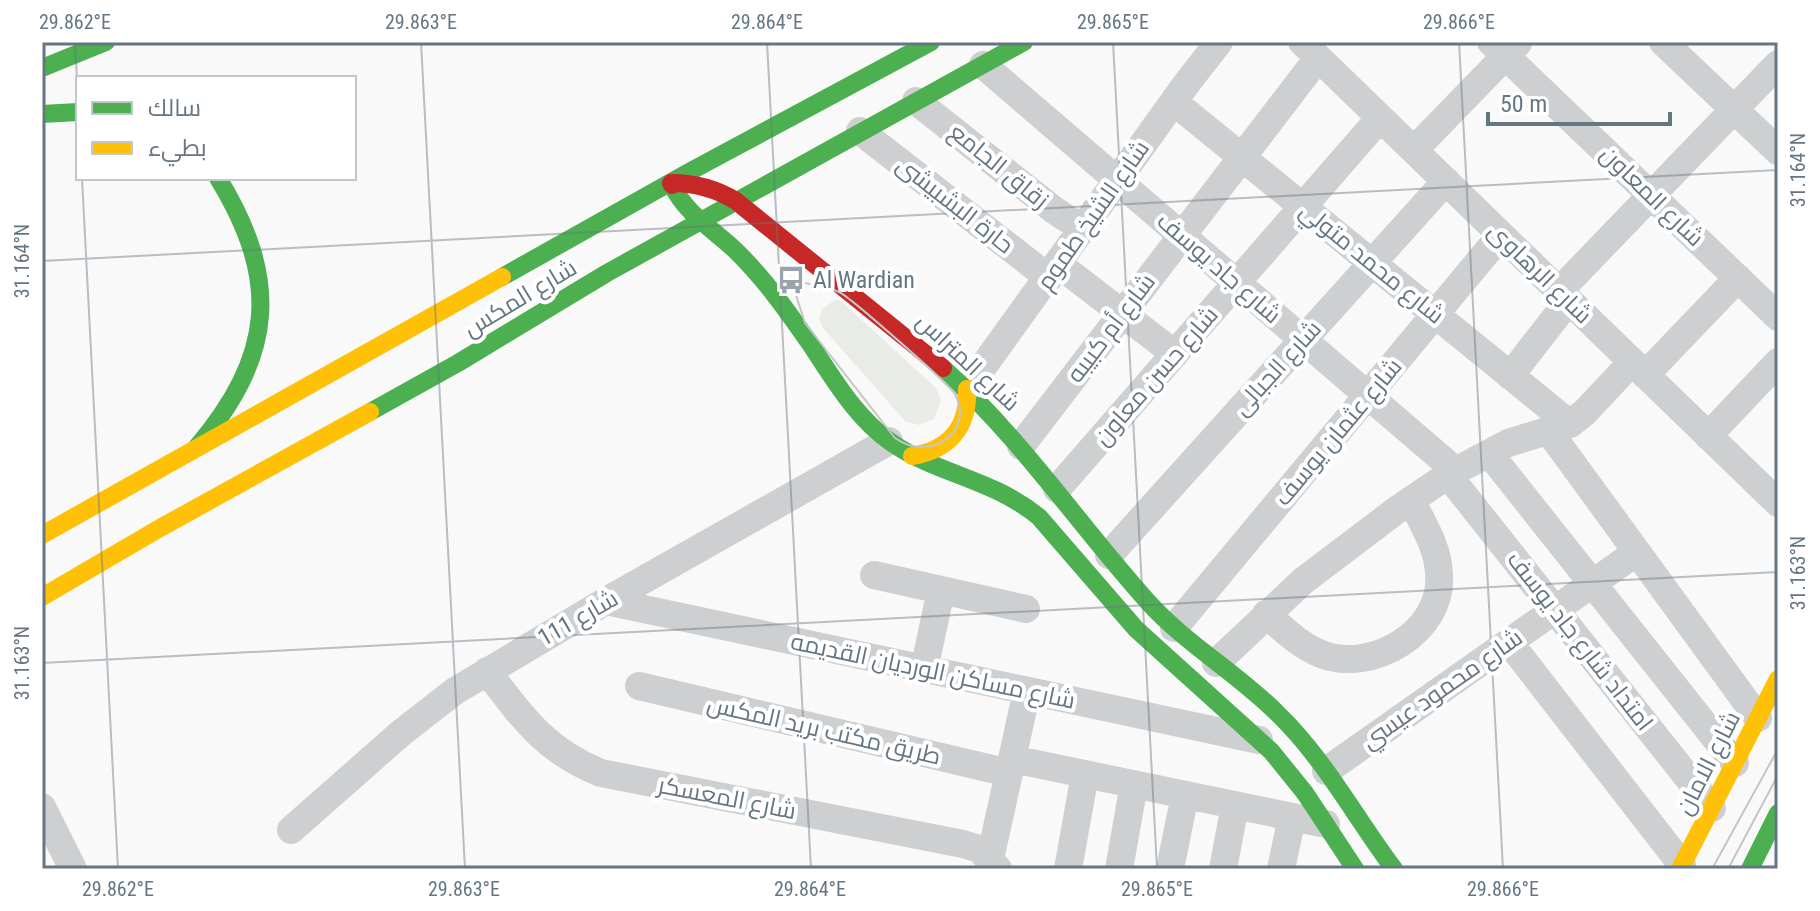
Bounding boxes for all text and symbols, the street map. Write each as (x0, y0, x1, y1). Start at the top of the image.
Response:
text: 29.862°E (39, 10, 111, 34)
text: 29.863°E (385, 10, 457, 34)
text: 29.864°E (731, 10, 803, 34)
text: 29.865°E (1077, 10, 1149, 34)
text: 29.866°E (1423, 10, 1495, 34)
legend (76, 76, 356, 180)
scale bar (1488, 76, 1670, 126)
text: 50 m (1500, 90, 1547, 118)
text: سالك (148, 94, 201, 122)
street label: زقاق الجامع (943, 118, 1054, 216)
text: 31.164°N (1786, 133, 1810, 207)
text: بطيء (148, 134, 207, 167)
street label: شارع الشيخ طموم (1031, 135, 1157, 296)
street label: شارع المعاون (1593, 140, 1709, 254)
street label: حارة البشبيشى (891, 151, 1019, 259)
street label: شارع محمد متولي (1291, 196, 1450, 334)
street label: شارع جاد يوسف (1150, 207, 1287, 331)
street label: شارع الرهاوى (1481, 217, 1598, 331)
text: 31.164°N (10, 224, 34, 298)
street label: شارع المكس (458, 253, 583, 344)
bus stop icon: Al Wardian (776, 265, 806, 295)
place label: Al Wardian (813, 266, 915, 294)
street label: شارع أم كبيبه (1059, 267, 1163, 389)
street label: شارع حسن معاون (1088, 301, 1225, 452)
street label: شارع المتراس (909, 307, 1025, 418)
street label: شارع الجبالى (1227, 315, 1328, 423)
street label: شارع عثمان يوسف (1268, 353, 1409, 513)
text: 31.163°N (1786, 536, 1810, 610)
street label: امتداد شارع جاد يوسف (1500, 546, 1659, 738)
street label: شارع 111 (533, 584, 624, 654)
street label: شارع محمود عيسي (1356, 623, 1530, 758)
text: 31.163°N (10, 626, 34, 700)
street label: شارع مساكن الورديان القديمه (788, 627, 1078, 717)
street label: طريق مكتب بريد المكس (704, 689, 944, 771)
street label: شارع الامان (1670, 707, 1748, 820)
street label: شارع المعسكر (653, 771, 798, 827)
text: 29.862°E (82, 877, 154, 901)
text: 29.863°E (428, 877, 500, 901)
text: 29.864°E (774, 877, 846, 901)
text: 29.865°E (1121, 877, 1193, 901)
text: 29.866°E (1467, 877, 1539, 901)

